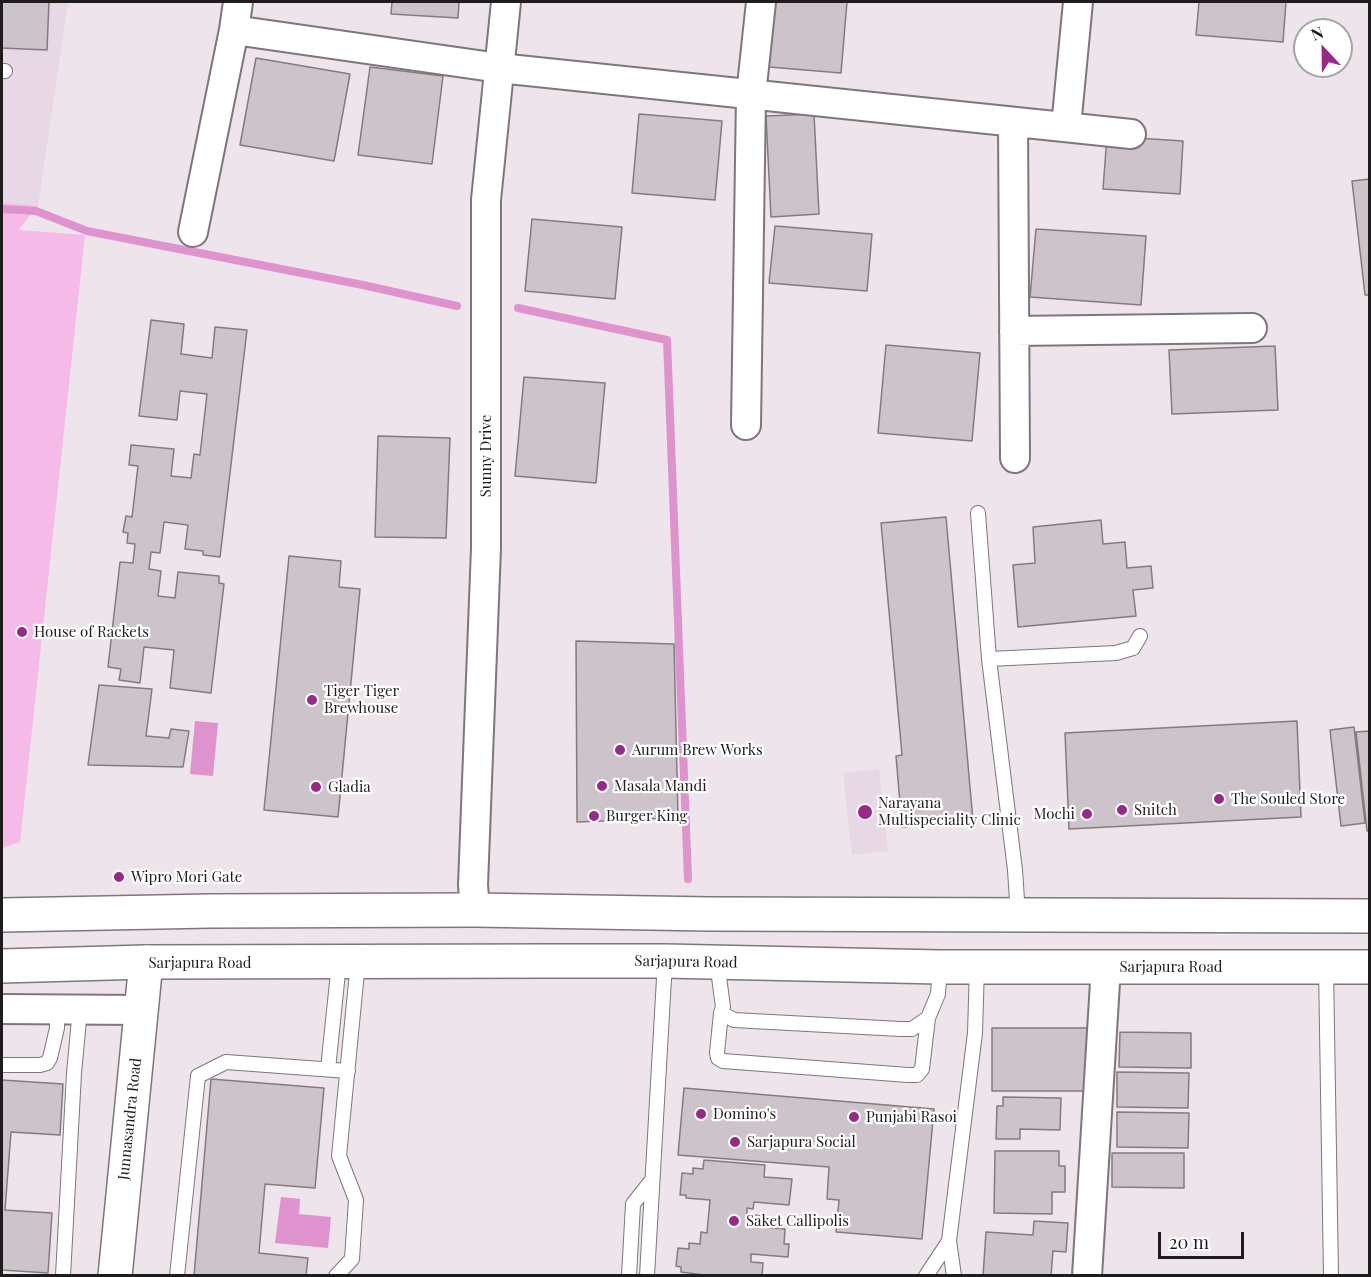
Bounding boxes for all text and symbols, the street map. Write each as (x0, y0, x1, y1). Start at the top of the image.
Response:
north arrow (1293, 18, 1353, 78)
text: N (1308, 21, 1326, 45)
street label: Sunny Drive (477, 415, 495, 497)
place label: House of Rackets (34, 623, 149, 641)
marker: House of Rackets (15, 625, 29, 639)
place label: Tiger Tiger Brewhouse (324, 682, 399, 717)
marker: Tiger Tiger Brewhouse (305, 693, 319, 707)
place label: Aurum Brew Works (632, 741, 763, 759)
marker: Aurum Brew Works (613, 743, 627, 757)
place label: Masala Mandi (614, 777, 707, 795)
place label: Gladia (328, 778, 371, 796)
marker: Masala Mandi (595, 779, 609, 793)
marker: Gladia (309, 780, 323, 794)
place label: The Souled Store (1231, 790, 1345, 808)
marker: The Souled Store (1212, 792, 1226, 806)
place label: Narayana Multispeciality Clinic (878, 794, 1021, 829)
place label: Snitch (1134, 801, 1177, 819)
marker: Narayana Multispeciality Clinic (856, 803, 874, 821)
marker: Snitch (1115, 803, 1129, 817)
place label: Mochi (1033, 805, 1075, 823)
place label: Burger King (606, 807, 687, 825)
marker: Mochi (1080, 807, 1094, 821)
marker: Burger King (587, 809, 601, 823)
place label: Wipro Mori Gate (131, 868, 242, 886)
marker: Wipro Mori Gate (112, 870, 126, 884)
street label: Sarjapura Road (634, 952, 738, 972)
street label: Sarjapura Road (148, 954, 252, 972)
street label: Sarjapura Road (1119, 958, 1223, 976)
street label: Junnasandra Road (115, 1057, 145, 1181)
place label: Domino's (713, 1105, 776, 1123)
marker: Domino's (694, 1107, 708, 1121)
place label: Punjabi Rasoi (866, 1108, 957, 1126)
marker: Punjabi Rasoi (847, 1110, 861, 1124)
place label: Sarjapura Social (747, 1133, 856, 1151)
marker: Sarjapura Social (728, 1135, 742, 1149)
place label: Saket Callipolis (746, 1212, 849, 1230)
marker: Saket Callipolis (727, 1214, 741, 1228)
scale bar (1161, 1220, 1246, 1258)
text: 20 m (1169, 1230, 1209, 1254)

